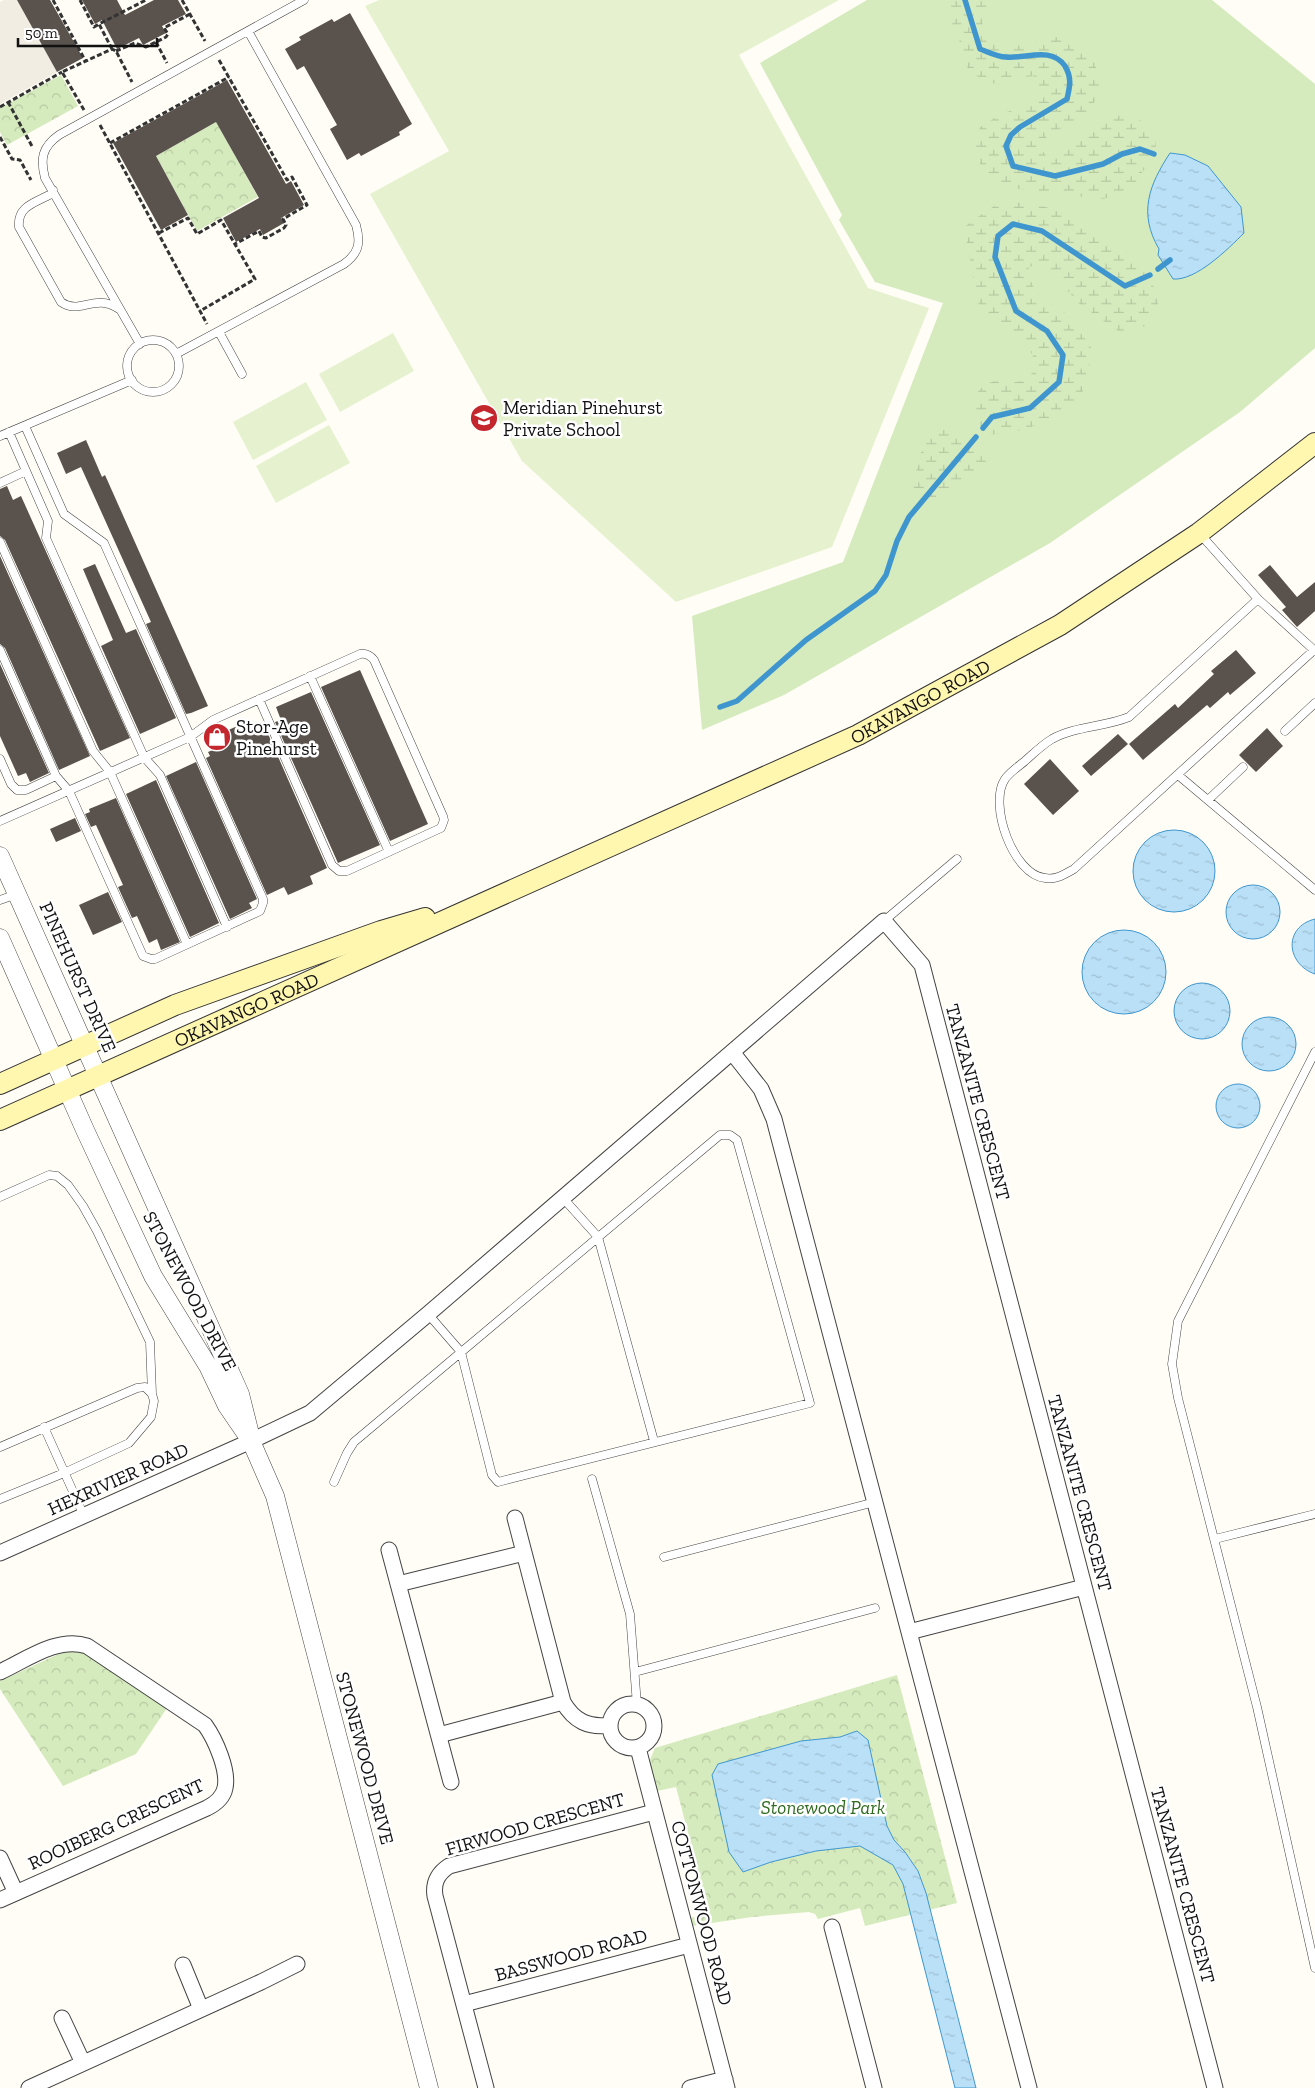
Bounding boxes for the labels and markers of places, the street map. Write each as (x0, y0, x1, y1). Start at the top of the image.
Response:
place label: Meridian Pinehurst Private School (503, 396, 662, 441)
school or university icon: Meridian Pinehurst Private School (469, 403, 499, 433)
place label: Stor-Age Pinehurst (236, 715, 317, 760)
shop icon: Stor-Age Pinehurst (202, 722, 232, 752)

